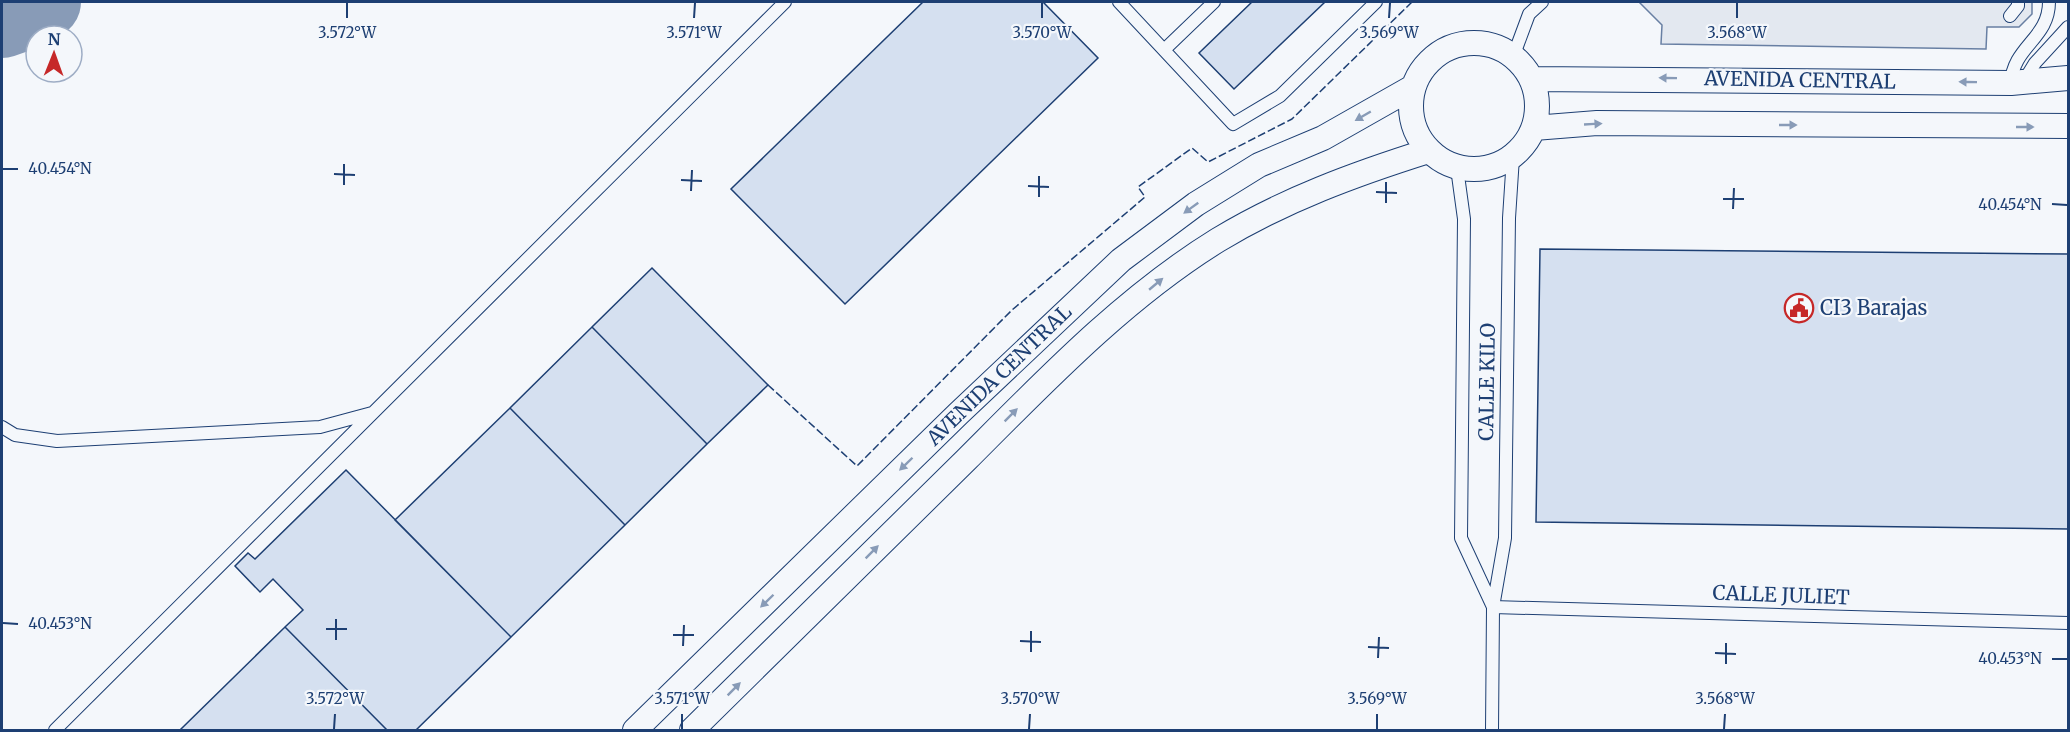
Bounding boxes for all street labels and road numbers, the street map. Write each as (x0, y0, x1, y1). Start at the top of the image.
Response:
street label: AVENIDA CENTRAL (1703, 65, 1897, 94)
street label: AVENIDA CENTRAL (920, 299, 1077, 451)
street label: CALLE KILO (1473, 323, 1500, 441)
street label: CALLE JULIET (1712, 580, 1850, 609)

